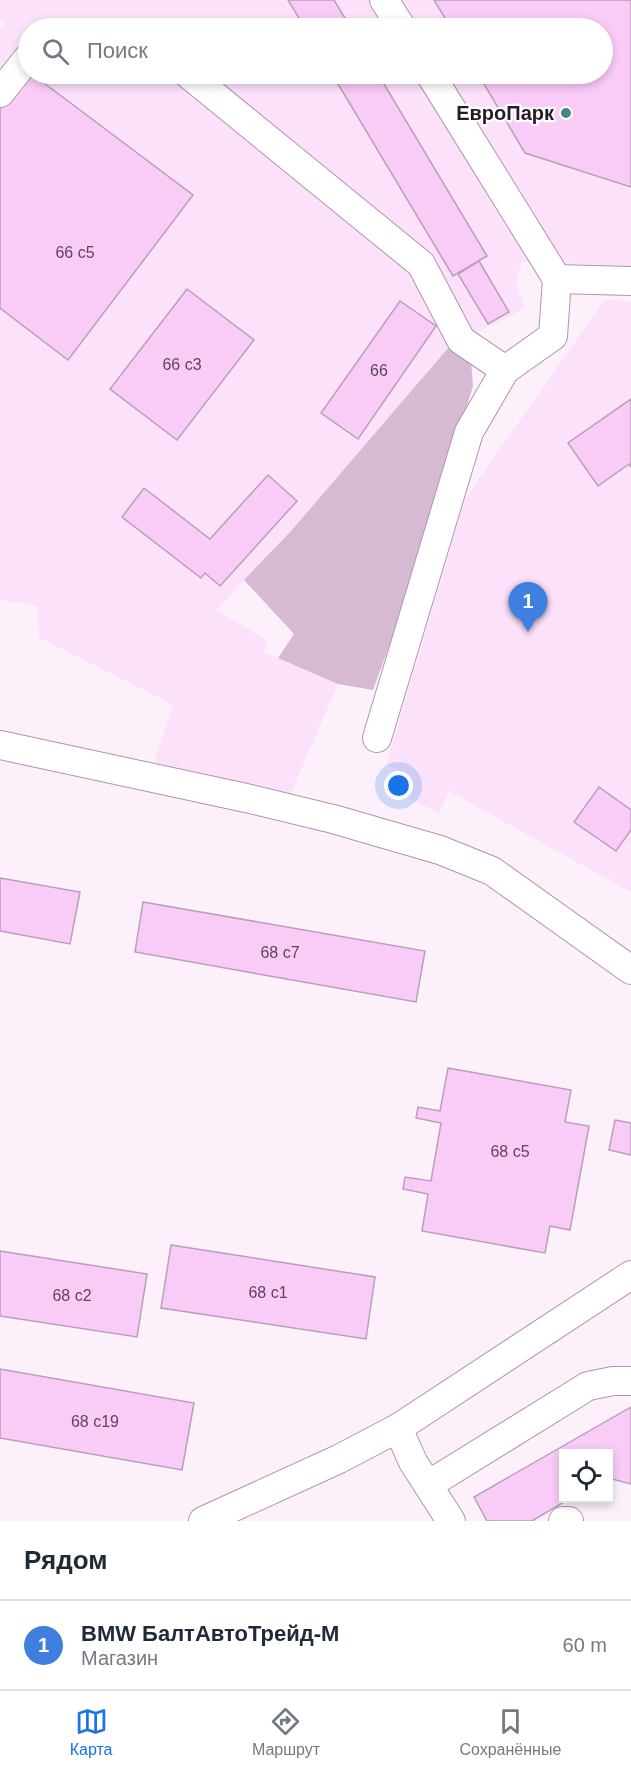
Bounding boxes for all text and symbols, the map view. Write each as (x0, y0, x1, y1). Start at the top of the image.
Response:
search box (18, 18, 613, 84)
icon: search (39, 35, 72, 68)
text: Поиск (87, 38, 148, 63)
place label: ЕвроПарк (456, 102, 555, 124)
marker: ЕвроПарк (559, 106, 573, 120)
house number: 66 с5 (55, 244, 95, 261)
house number: 66 с3 (162, 356, 202, 373)
house number: 66 (370, 362, 388, 379)
pin: 1 (508, 582, 548, 632)
your location (384, 771, 413, 800)
house number: 68 с7 (260, 944, 300, 961)
house number: 68 с5 (490, 1143, 530, 1160)
house number: 68 с1 (248, 1284, 288, 1301)
house number: 68 с2 (52, 1287, 92, 1304)
house number: 68 с19 (71, 1413, 119, 1430)
map controls (559, 1449, 613, 1503)
button: locate (559, 1449, 613, 1503)
text: Рядом (24, 1545, 107, 1575)
text: BMW БалтАвтоТрейд-М (81, 1621, 339, 1646)
text: 1 (38, 1634, 49, 1656)
text: 60 m (563, 1634, 607, 1656)
text: Магазин (81, 1647, 158, 1669)
tab: Карта (70, 1705, 113, 1759)
tab: Маршрут (252, 1705, 320, 1759)
tab: Сохранённые (459, 1705, 561, 1759)

